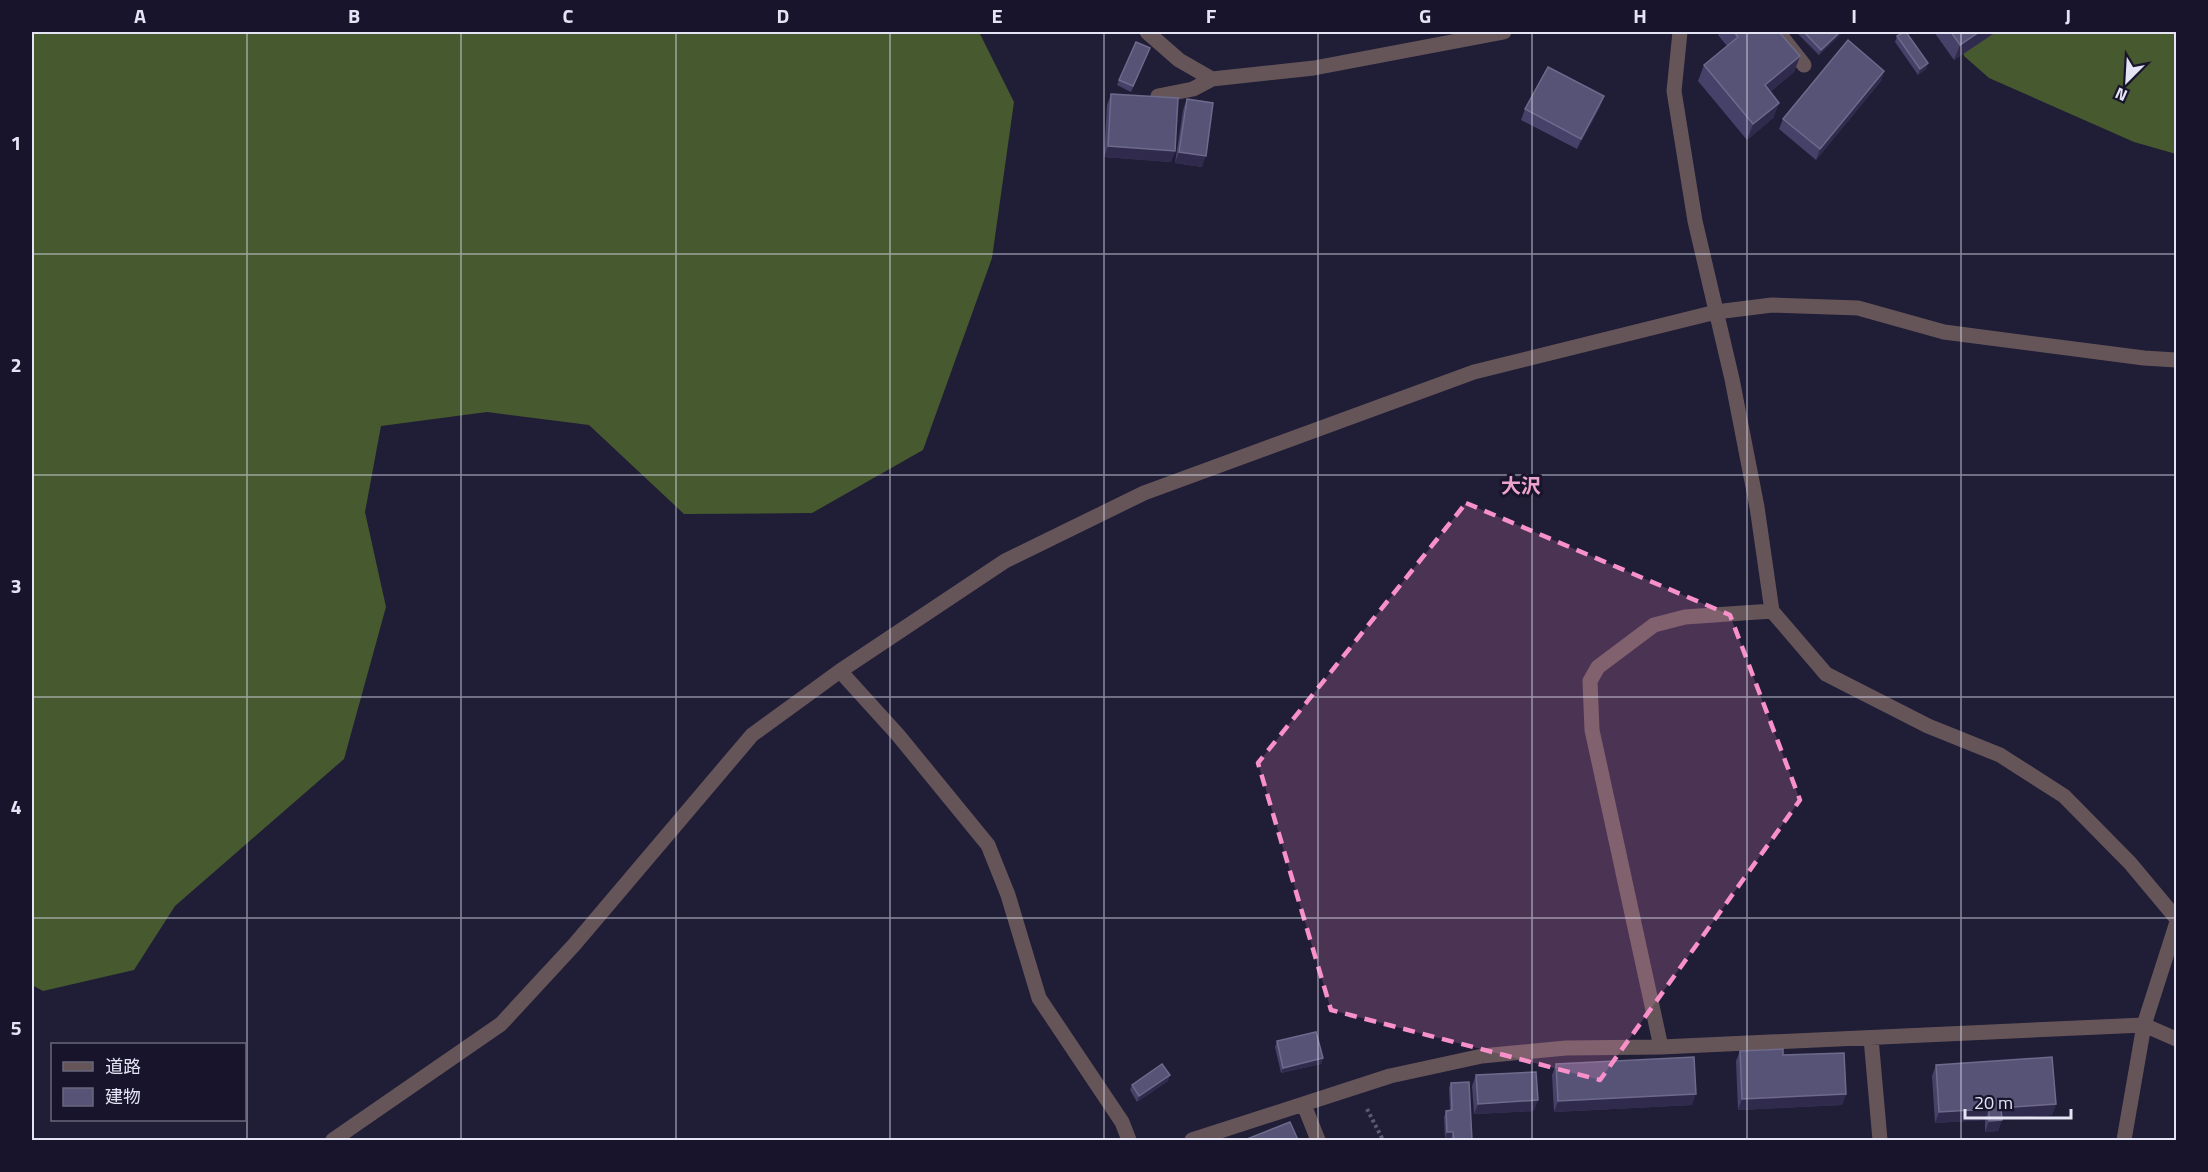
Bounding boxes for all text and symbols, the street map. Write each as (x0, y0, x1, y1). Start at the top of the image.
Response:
text: A (134, 0, 146, 31)
text: B (348, 0, 360, 31)
text: C (563, 0, 574, 31)
text: D (777, 0, 789, 31)
text: E (991, 0, 1003, 31)
text: F (1206, 0, 1217, 31)
text: G (1419, 0, 1431, 31)
text: H (1633, 0, 1647, 31)
text: I (1851, 0, 1857, 31)
text: J (2065, 0, 2071, 31)
north arrow (2097, 51, 2157, 111)
text: N (2111, 81, 2131, 108)
text: 1 (10, 127, 22, 158)
text: 2 (10, 349, 22, 380)
district label: 大沢 (1501, 470, 1541, 501)
text: 3 (10, 570, 22, 601)
text: 4 (10, 791, 22, 822)
text: 5 (10, 1012, 22, 1043)
legend (51, 1043, 246, 1121)
text: 道路 (105, 1053, 141, 1080)
scale bar (1965, 1082, 2072, 1120)
text: 建物 (105, 1083, 141, 1110)
text: 20 m (1974, 1089, 2013, 1116)

